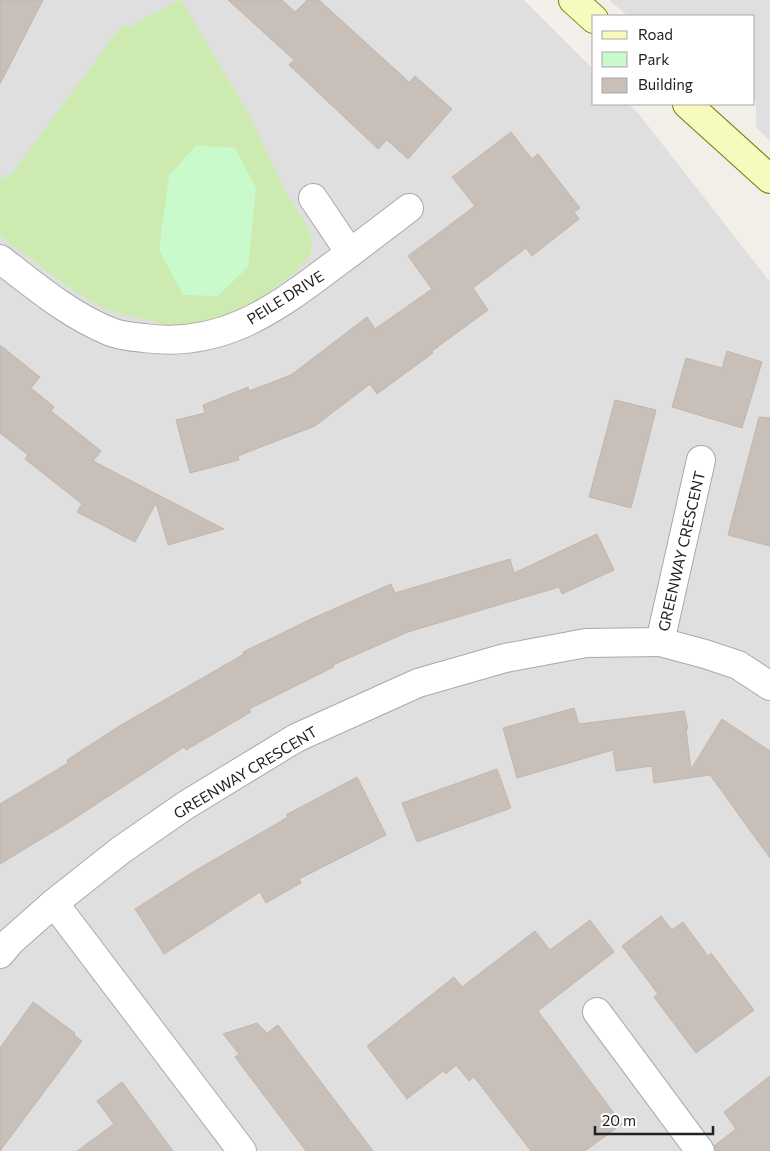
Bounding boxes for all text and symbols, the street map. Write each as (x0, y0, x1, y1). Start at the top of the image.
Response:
legend (592, 15, 755, 105)
text: Road (638, 25, 673, 43)
text: Park (638, 50, 669, 68)
text: Building (638, 75, 693, 93)
street label: PEILE DRIVE (243, 266, 327, 328)
street label: GREENWAY CRESCENT (654, 469, 708, 633)
street label: GREENWAY CRESCENT (170, 722, 320, 822)
scale bar (595, 1104, 712, 1136)
text: 20 m (602, 1111, 636, 1129)

